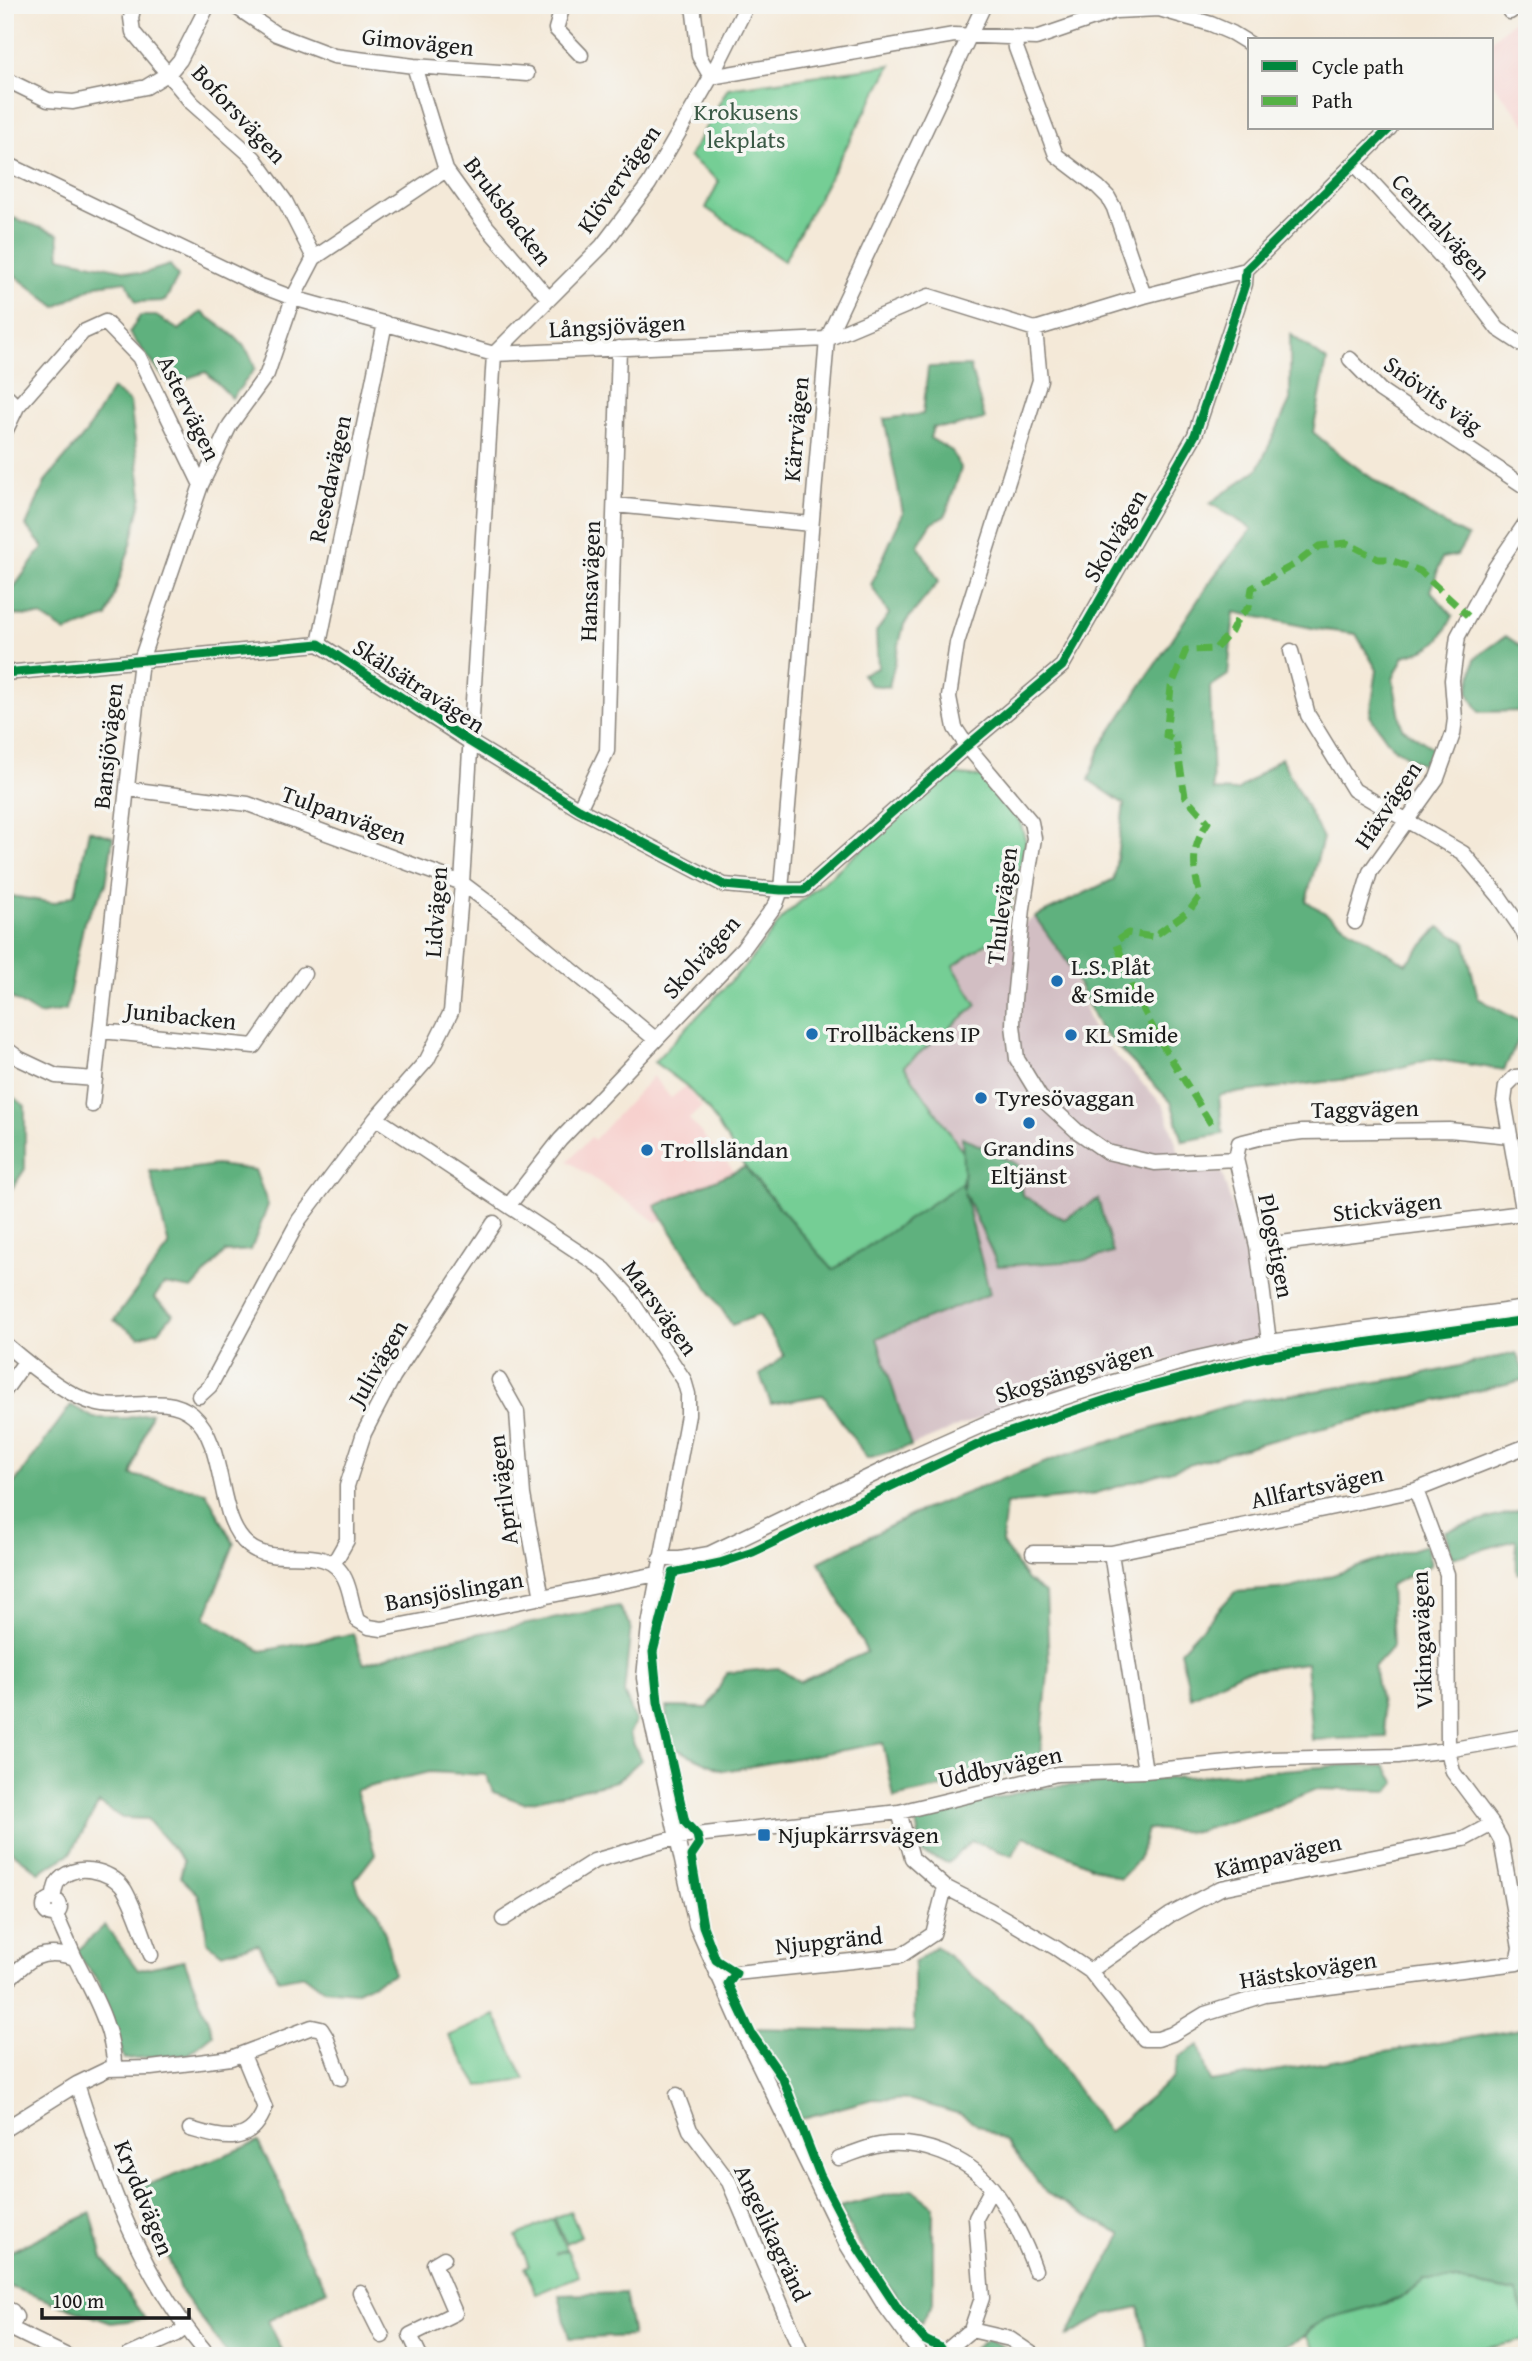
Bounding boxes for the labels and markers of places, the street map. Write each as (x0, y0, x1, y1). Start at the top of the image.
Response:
place label: L.S. Plåt & Smide (1071, 949, 1155, 1012)
marker: L.S. Plåt & Smide (1049, 973, 1065, 989)
place label: Trollbäckens IP (826, 1016, 980, 1051)
place label: KL Smide (1085, 1017, 1178, 1052)
marker: Trollbäckens IP (804, 1026, 820, 1042)
marker: KL Smide (1063, 1027, 1079, 1043)
place label: Tyresövaggan (995, 1080, 1135, 1115)
marker: Tyresövaggan (973, 1090, 989, 1106)
marker: Grandins Eltjänst (1021, 1115, 1037, 1131)
place label: Grandins Eltjänst (983, 1130, 1075, 1193)
place label: Trollsländan (661, 1132, 789, 1167)
marker: Trollsländan (639, 1142, 655, 1158)
place label: Njupkärrsvägen (778, 1817, 939, 1852)
marker: Njupkärrsvägen (756, 1827, 772, 1843)

